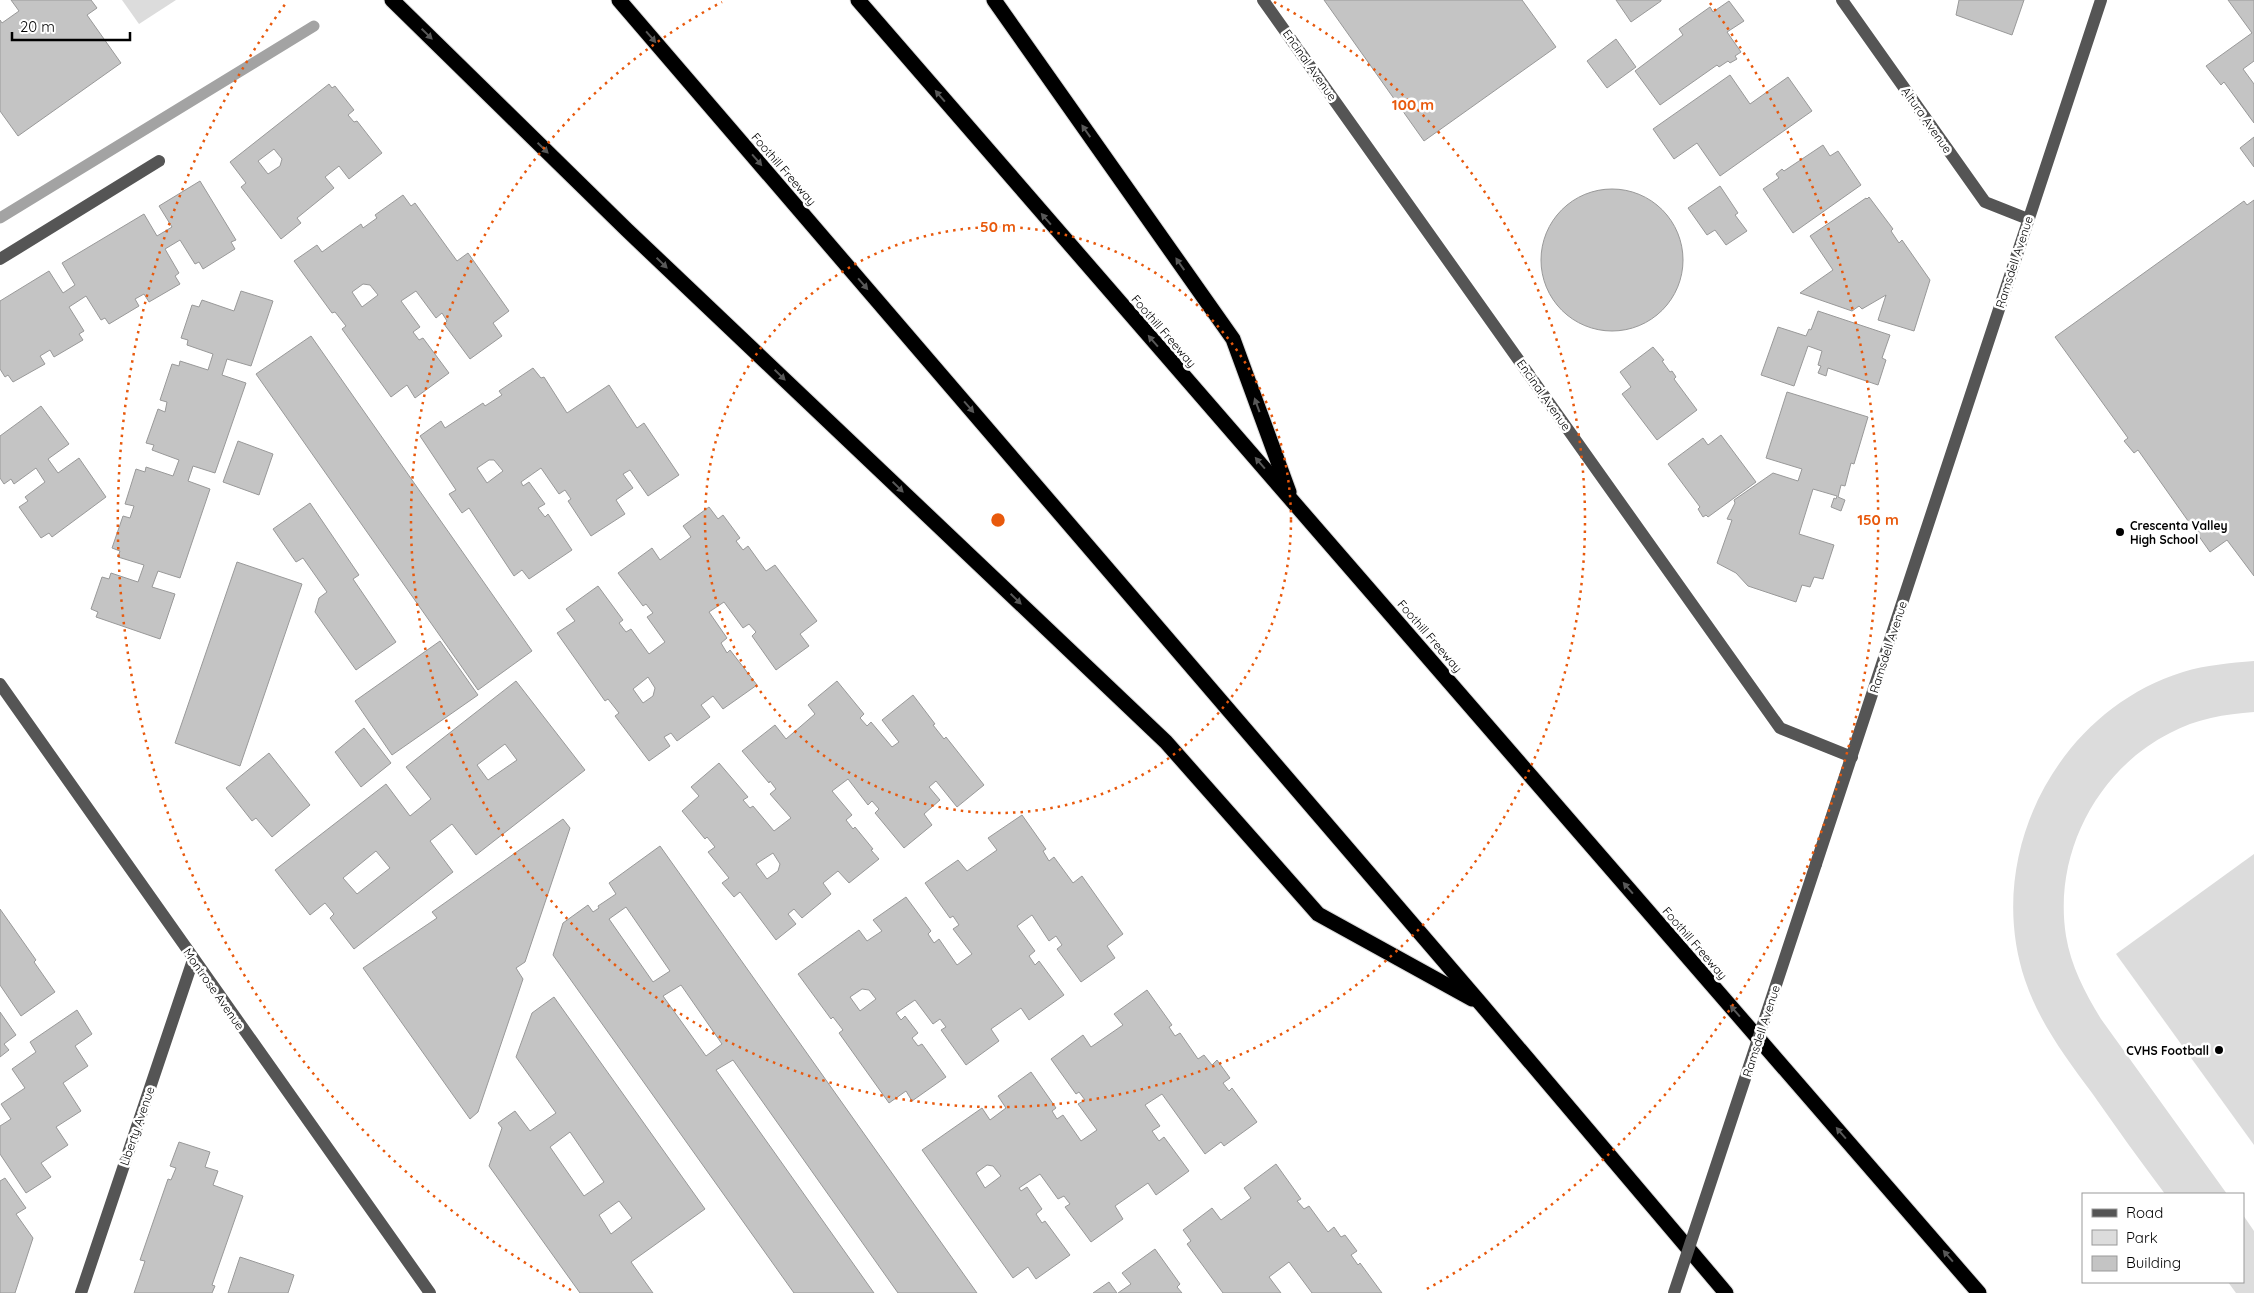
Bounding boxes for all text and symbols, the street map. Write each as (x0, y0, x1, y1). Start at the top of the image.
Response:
scale bar (12, 10, 130, 42)
text: 20 m (20, 17, 55, 36)
street label: Encinal Avenue (1280, 26, 1340, 104)
one-way arrow (420, 28, 432, 40)
one-way arrow (645, 31, 656, 43)
street label: Altura Avenue (1899, 84, 1955, 156)
one-way arrow (934, 90, 946, 102)
text: 100 m (1392, 95, 1434, 114)
one-way arrow (1081, 124, 1091, 138)
street label: Foothill Freeway (748, 130, 820, 208)
one-way arrow (537, 141, 549, 153)
one-way arrow (751, 154, 763, 166)
one-way arrow (1040, 213, 1052, 225)
street label: Ramsdell Avenue (1992, 214, 2036, 310)
text: 50 m (980, 217, 1016, 236)
one-way arrow (656, 257, 668, 269)
one-way arrow (1175, 257, 1185, 270)
one-way arrow (857, 277, 868, 290)
street label: Foothill Freeway (1128, 292, 1200, 370)
one-way arrow (1148, 335, 1159, 347)
street label: Encinal Avenue (1514, 356, 1574, 434)
one-way arrow (774, 369, 786, 381)
one-way arrow (1253, 397, 1261, 412)
one-way arrow (963, 400, 974, 413)
one-way arrow (1254, 458, 1266, 470)
one-way arrow (892, 481, 904, 493)
text: 150 m (1857, 510, 1899, 529)
centre of rings (989, 511, 1007, 529)
place label: Crescenta Valley High School (2130, 518, 2228, 547)
marker: Crescenta Valley High School (2114, 526, 2126, 538)
one-way arrow (1010, 593, 1022, 605)
street label: Foothill Freeway (1394, 597, 1466, 675)
street label: Ramsdell Avenue (1866, 599, 1910, 695)
one-way arrow (1622, 882, 1634, 894)
street label: Foothill Freeway (1659, 904, 1731, 982)
street label: Montrose Avenue (180, 945, 248, 1033)
street label: Ramsdell Avenue (1739, 983, 1783, 1079)
one-way arrow (1729, 1004, 1740, 1017)
place label: CVHS Football (2126, 1043, 2209, 1058)
marker: CVHS Football (2213, 1044, 2225, 1056)
street label: Liberty Avenue (116, 1084, 158, 1168)
one-way arrow (1835, 1128, 1847, 1140)
legend (2082, 1193, 2244, 1283)
text: Road (2126, 1203, 2163, 1222)
text: Park (2126, 1228, 2158, 1247)
one-way arrow (1942, 1250, 1953, 1263)
text: Building (2126, 1253, 2181, 1272)

